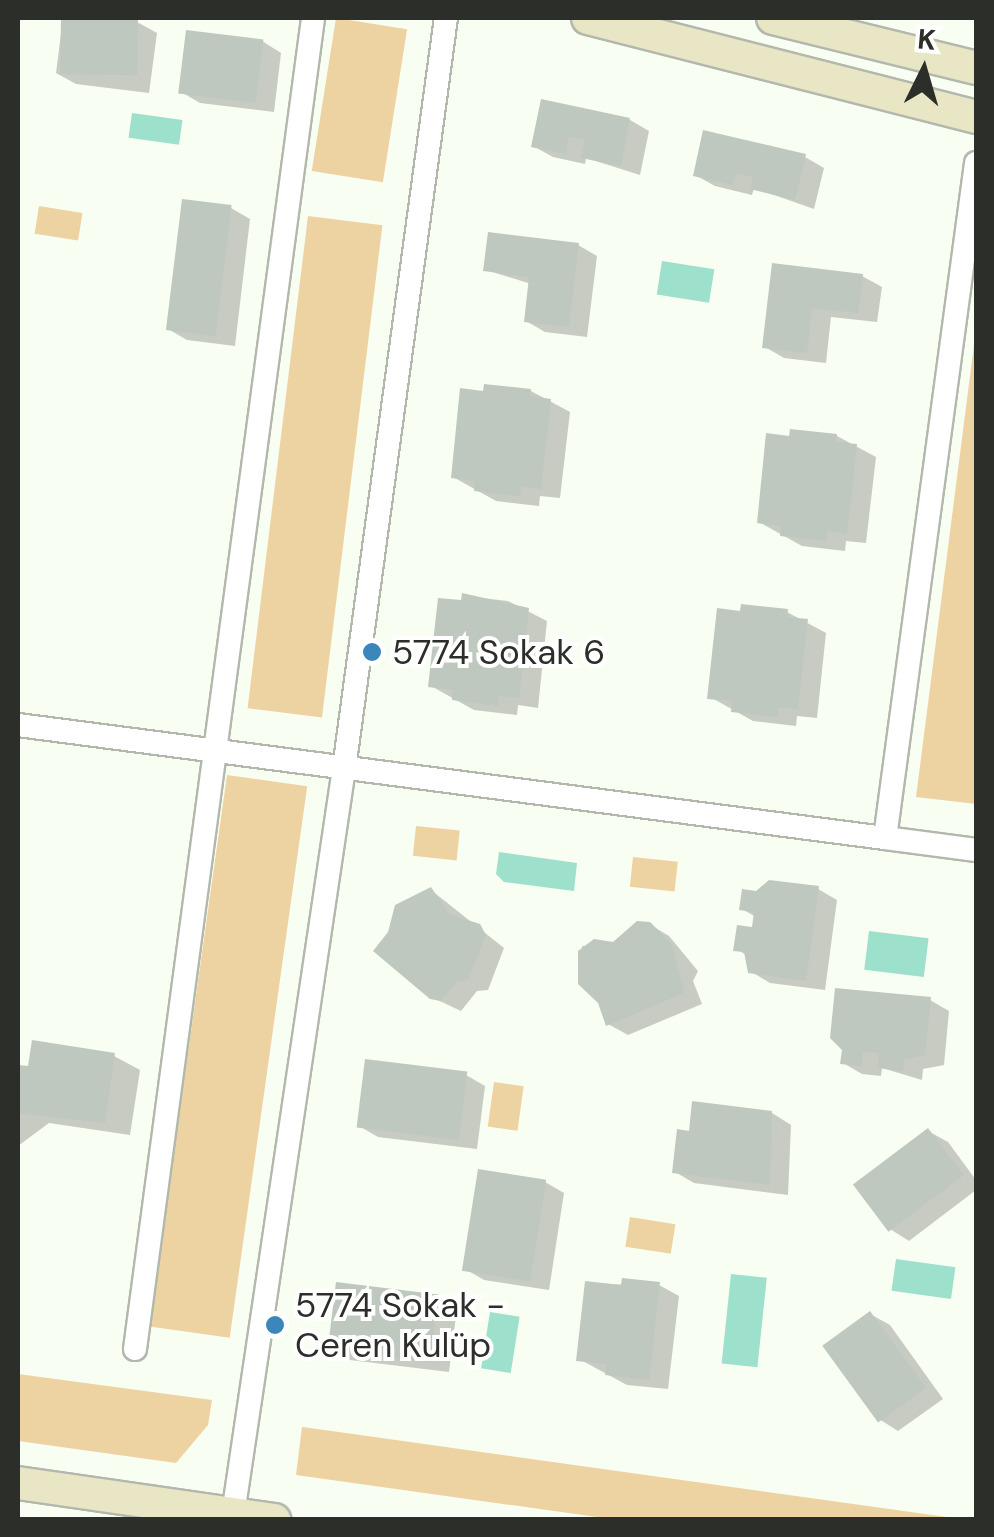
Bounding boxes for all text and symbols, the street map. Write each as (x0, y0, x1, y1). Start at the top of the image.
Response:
north arrow (874, 20, 974, 120)
text: K (916, 20, 937, 59)
place label: 5774 Sokak 6 (392, 631, 605, 673)
marker: 5774 Sokak 6 (361, 641, 383, 663)
place label: 5774 Sokak - Ceren Kulüp (295, 1284, 505, 1366)
marker: 5774 Sokak - Ceren Kulüp (264, 1314, 286, 1336)

